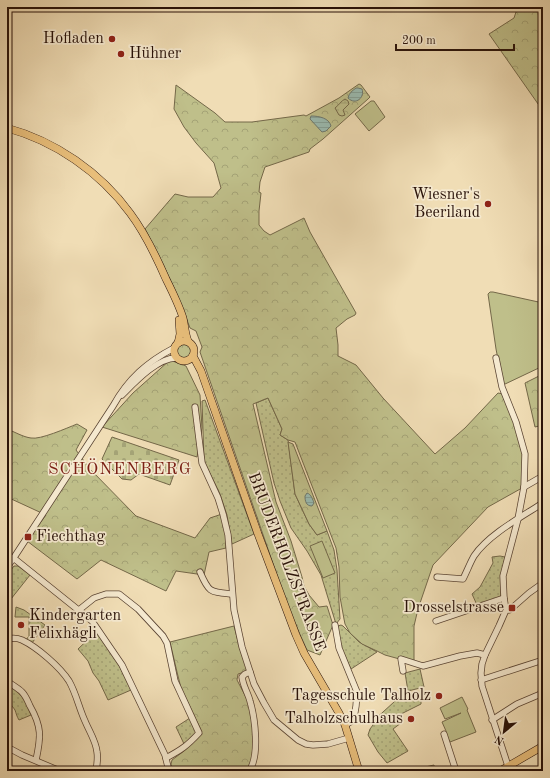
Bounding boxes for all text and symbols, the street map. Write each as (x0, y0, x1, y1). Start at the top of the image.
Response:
scale bar (396, 26, 514, 52)
place label: Hofladen (43, 31, 104, 47)
marker: Hofladen (107, 34, 117, 44)
text: 200 m (402, 35, 436, 47)
place label: Hühner (129, 46, 182, 62)
marker: Hühner (116, 49, 126, 59)
place label: Wiesner's Beeriland (412, 187, 480, 221)
marker: Wiesner's Beeriland (483, 199, 493, 209)
district label: SCHÖNENBERG (48, 458, 192, 478)
street label: BRUDERHOLZSTRASSE (244, 470, 328, 654)
place label: Fiechthag (36, 529, 105, 545)
marker: Fiechthag (23, 532, 33, 542)
place label: Drosselstrasse (403, 600, 504, 616)
marker: Drosselstrasse (507, 603, 517, 613)
place label: Kindergarten Felixhägli (29, 608, 121, 642)
marker: Kindergarten Felixhägli (16, 620, 26, 630)
place label: Tagesschule Talholz (291, 688, 431, 704)
marker: Tagesschule Talholz (434, 691, 444, 701)
place label: Talholzschulhaus (285, 711, 403, 727)
north arrow (484, 712, 524, 752)
marker: Talholzschulhaus (406, 714, 416, 724)
text: N (493, 732, 506, 746)

